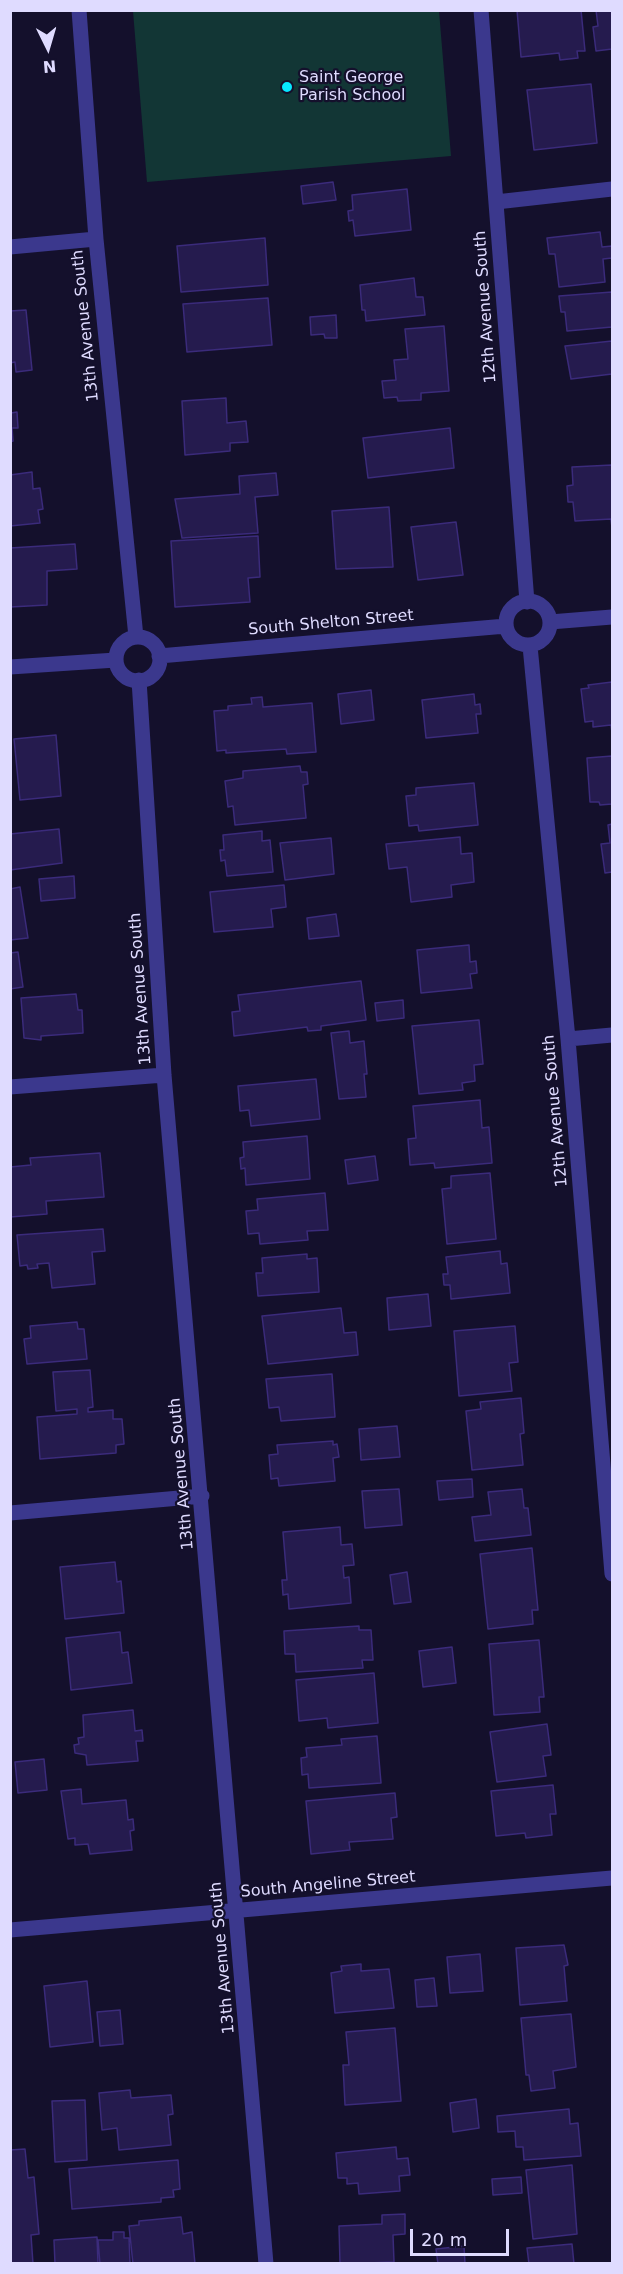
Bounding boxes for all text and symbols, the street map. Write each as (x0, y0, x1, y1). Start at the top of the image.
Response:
north arrow (18, 18, 78, 78)
text: N (42, 56, 57, 76)
place label: Saint George Parish School (299, 68, 405, 106)
marker: Saint George Parish School (280, 80, 294, 94)
street label: 12th Avenue South (471, 230, 501, 384)
street label: 13th Avenue South (68, 249, 104, 403)
street label: South Shelton Street (247, 606, 415, 640)
street label: 13th Avenue South (126, 912, 156, 1066)
street label: 12th Avenue South (540, 1034, 572, 1188)
street label: 13th Avenue South (166, 1397, 198, 1551)
street label: South Angeline Street (240, 1868, 416, 1902)
street label: 13th Avenue South (207, 1881, 239, 2035)
scale bar (413, 2217, 512, 2255)
text: 20 m (421, 2229, 467, 2250)

